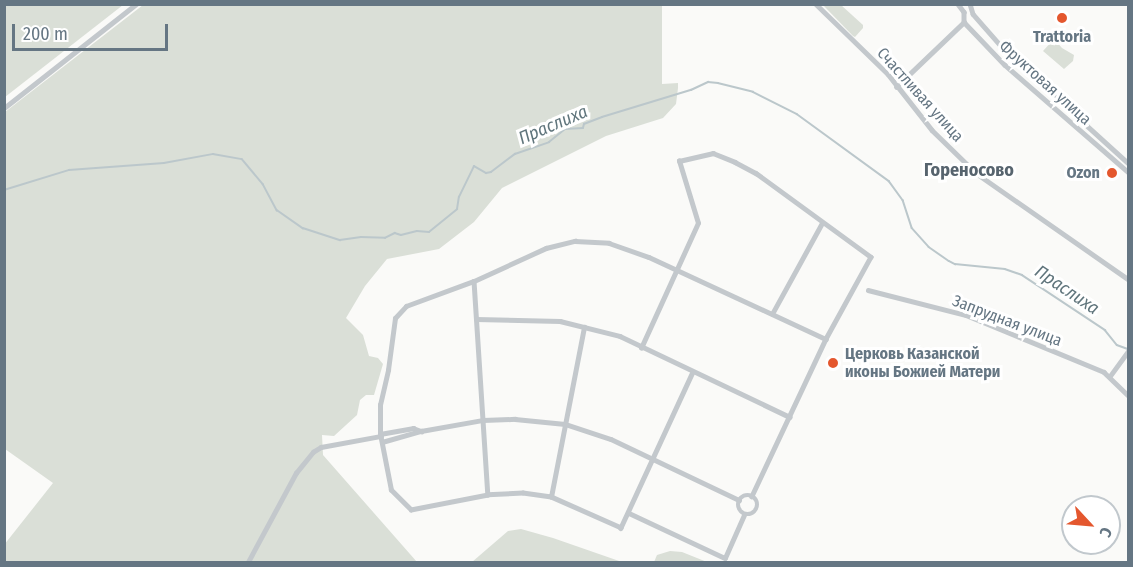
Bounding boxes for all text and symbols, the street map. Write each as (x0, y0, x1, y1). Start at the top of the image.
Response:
marker: Trattoria (1055, 11, 1069, 25)
scale bar (15, 12, 171, 50)
text: 200 m (23, 23, 68, 45)
place label: Trattoria (1033, 27, 1091, 47)
street label: Фруктовая улица (995, 37, 1095, 129)
street label: Счастливая улица (873, 44, 967, 146)
water label: Праслиха (515, 101, 591, 149)
district label: Гореносово (924, 159, 1014, 181)
place label: Ozon (1067, 163, 1100, 183)
marker: Ozon (1105, 166, 1119, 180)
water label: Праслиха (1031, 261, 1103, 319)
street label: Запрудная улица (950, 291, 1064, 351)
place label: Церковь Казанской иконы Божией Матери (845, 344, 1000, 382)
marker: Церковь Казанской иконы Божией Матери (826, 356, 840, 370)
north arrow (1061, 495, 1121, 555)
text: С (1095, 524, 1116, 540)

